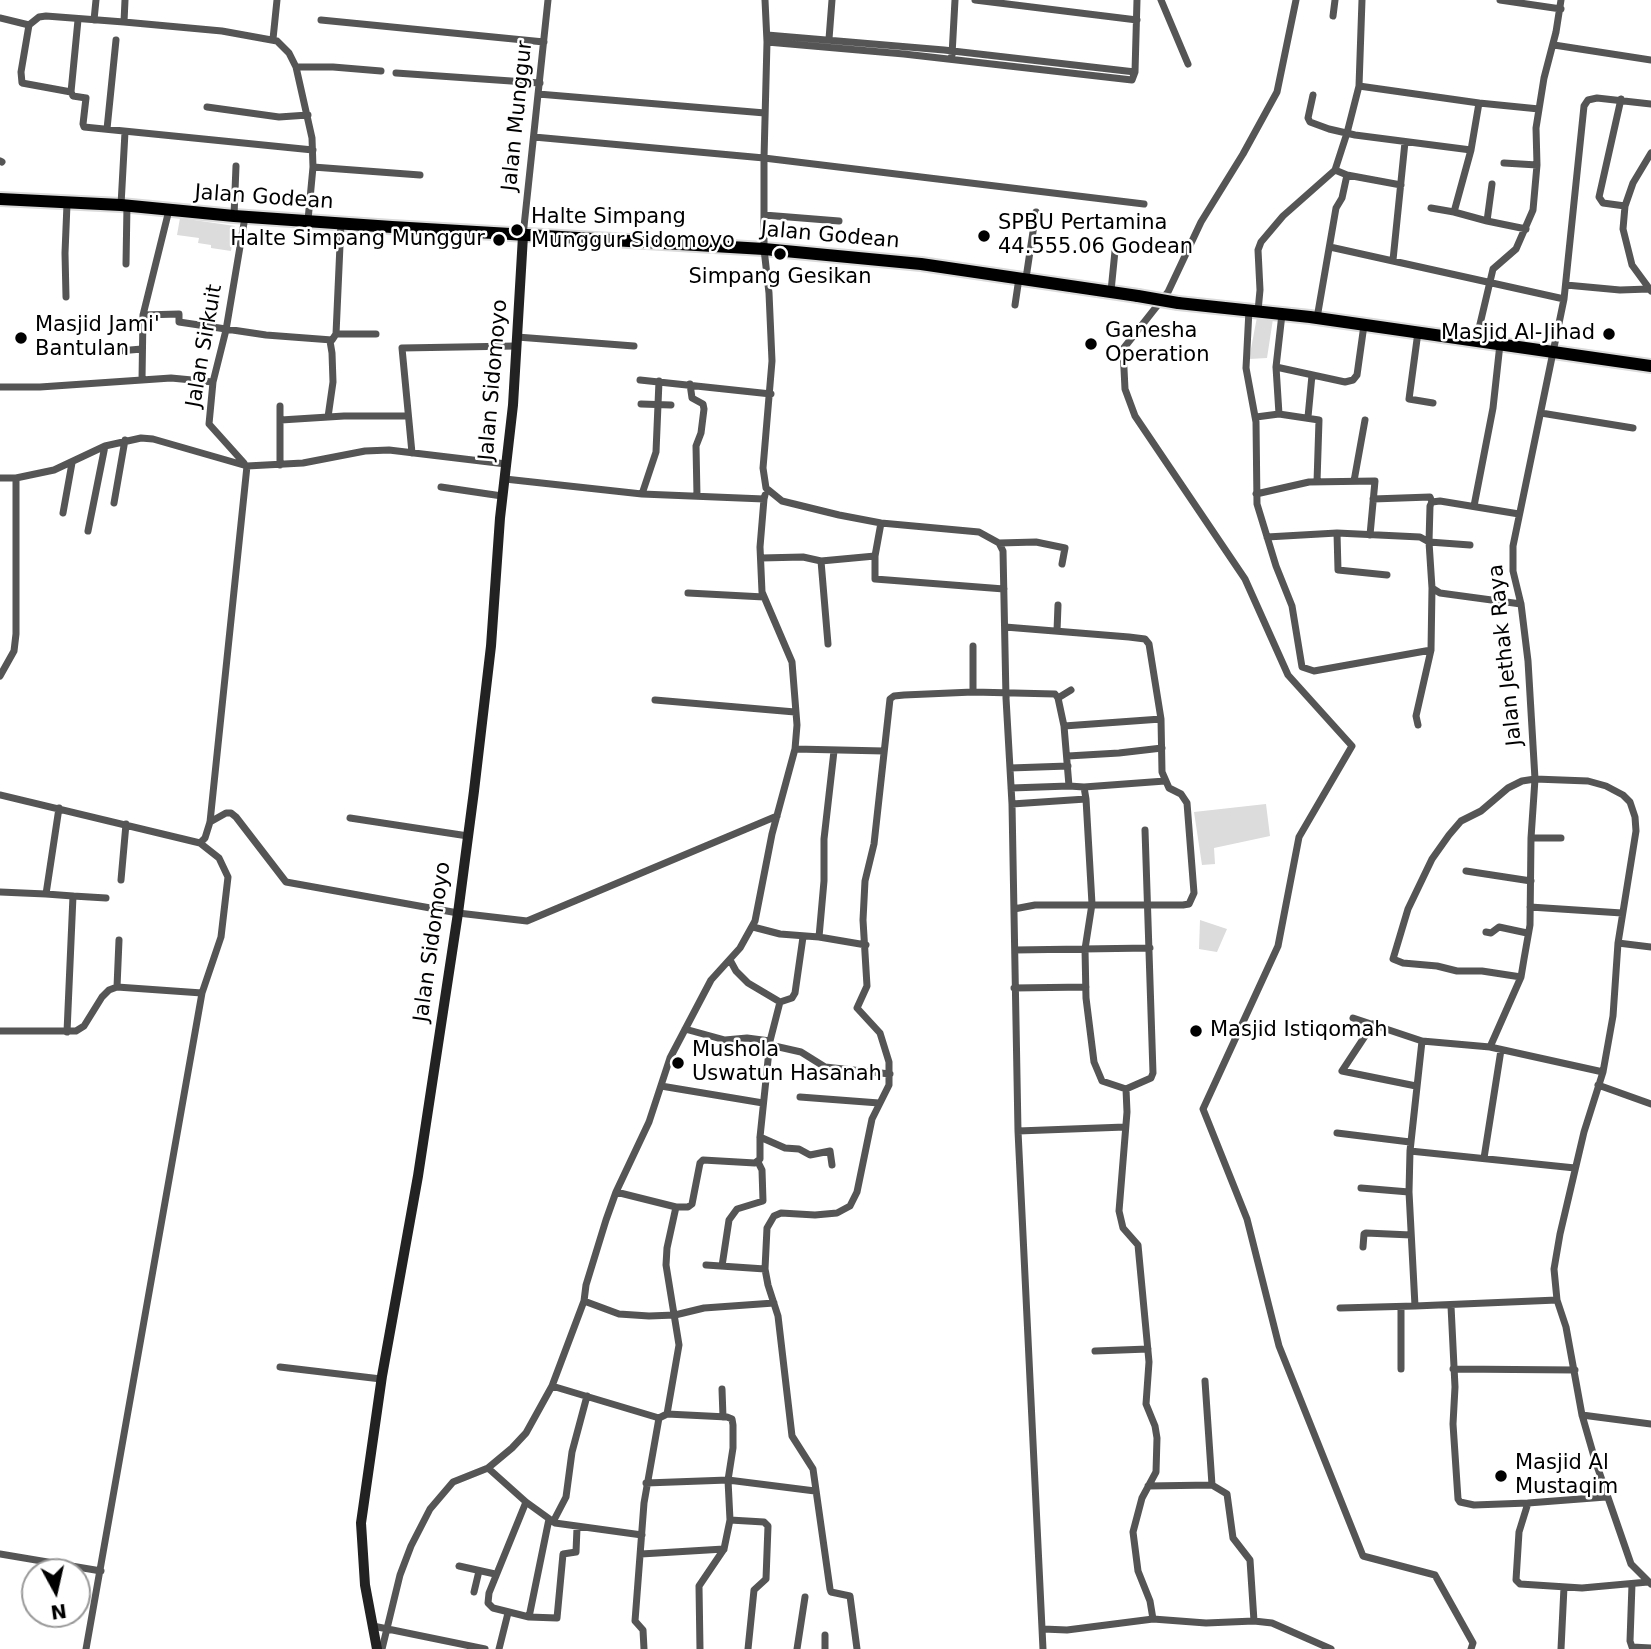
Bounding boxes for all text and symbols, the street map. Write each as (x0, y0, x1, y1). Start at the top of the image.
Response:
street label: Jalan Munggur (498, 40, 538, 192)
street label: Jalan Godean (194, 181, 334, 215)
place label: Halte Simpang Munggur Sidomoyo (531, 205, 735, 255)
place label: SPBU Pertamina 44.555.06 Godean (998, 211, 1193, 261)
street label: Jalan Godean (760, 217, 900, 255)
marker: Halte Simpang Munggur Sidomoyo (509, 222, 525, 238)
place label: Halte Simpang Munggur (230, 227, 485, 253)
marker: SPBU Pertamina 44.555.06 Godean (976, 228, 992, 244)
marker: Halte Simpang Munggur (491, 232, 507, 248)
marker: Simpang Gesikan (772, 246, 788, 262)
place label: Simpang Gesikan (688, 265, 872, 291)
street label: Jalan Sirkuit (182, 283, 228, 409)
street label: Jalan Sidomoyo (474, 298, 514, 462)
place label: Masjid Jami' Bantulan (35, 313, 160, 363)
place label: Ganesha Operation (1105, 319, 1210, 369)
place label: Masjid Al-Jihad (1441, 321, 1595, 347)
marker: Masjid Al-Jihad (1601, 326, 1617, 342)
marker: Masjid Jami' Bantulan (13, 330, 29, 346)
marker: Ganesha Operation (1083, 336, 1099, 352)
street label: Jalan Jethak Raya (1484, 563, 1528, 747)
street label: Jalan Sidomoyo (409, 860, 457, 1024)
place label: Masjid Istiqomah (1210, 1018, 1388, 1044)
marker: Masjid Istiqomah (1188, 1023, 1204, 1039)
place label: Mushola Uswatun Hasanah (692, 1038, 882, 1088)
marker: Mushola Uswatun Hasanah (670, 1055, 686, 1071)
place label: Masjid Al Mustaqim (1515, 1451, 1618, 1501)
marker: Masjid Al Mustaqim (1493, 1468, 1509, 1484)
north arrow (21, 1558, 91, 1628)
text: N (49, 1600, 68, 1624)

